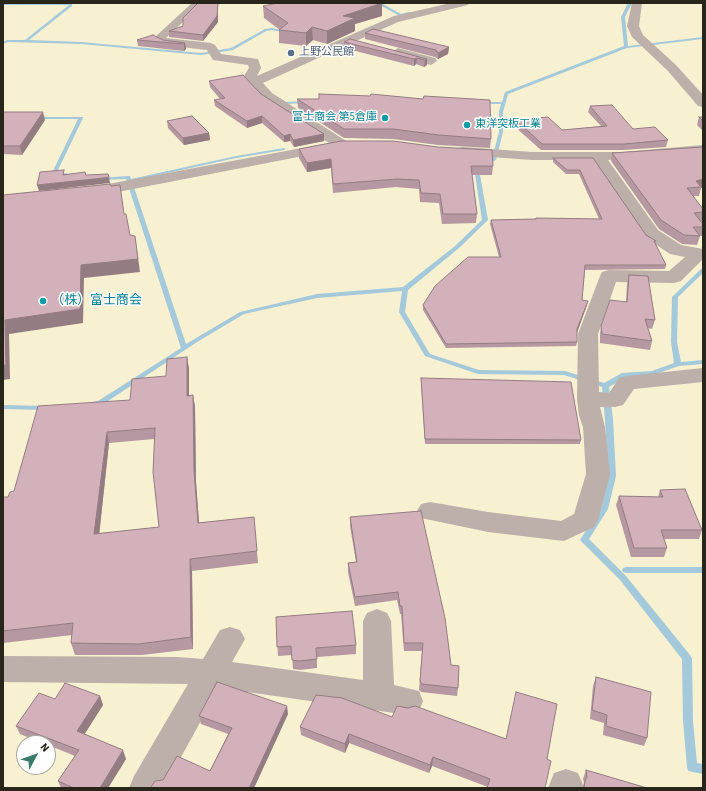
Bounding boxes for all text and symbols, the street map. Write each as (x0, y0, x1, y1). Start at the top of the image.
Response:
place label: 上野公民館 (299, 46, 354, 60)
marker: 上野公民館 (286, 48, 296, 58)
place label: 富士商会 第5倉庫 (292, 111, 377, 125)
marker: 富士商会 第5倉庫 (380, 113, 390, 123)
place label: 東洋突板工業 (475, 118, 541, 132)
marker: 東洋突板工業 (462, 120, 472, 130)
place label: （株）富士商会 (51, 293, 142, 309)
marker: （株）富士商会 (38, 296, 48, 306)
north arrow (16, 735, 56, 775)
text: N (37, 740, 53, 755)

